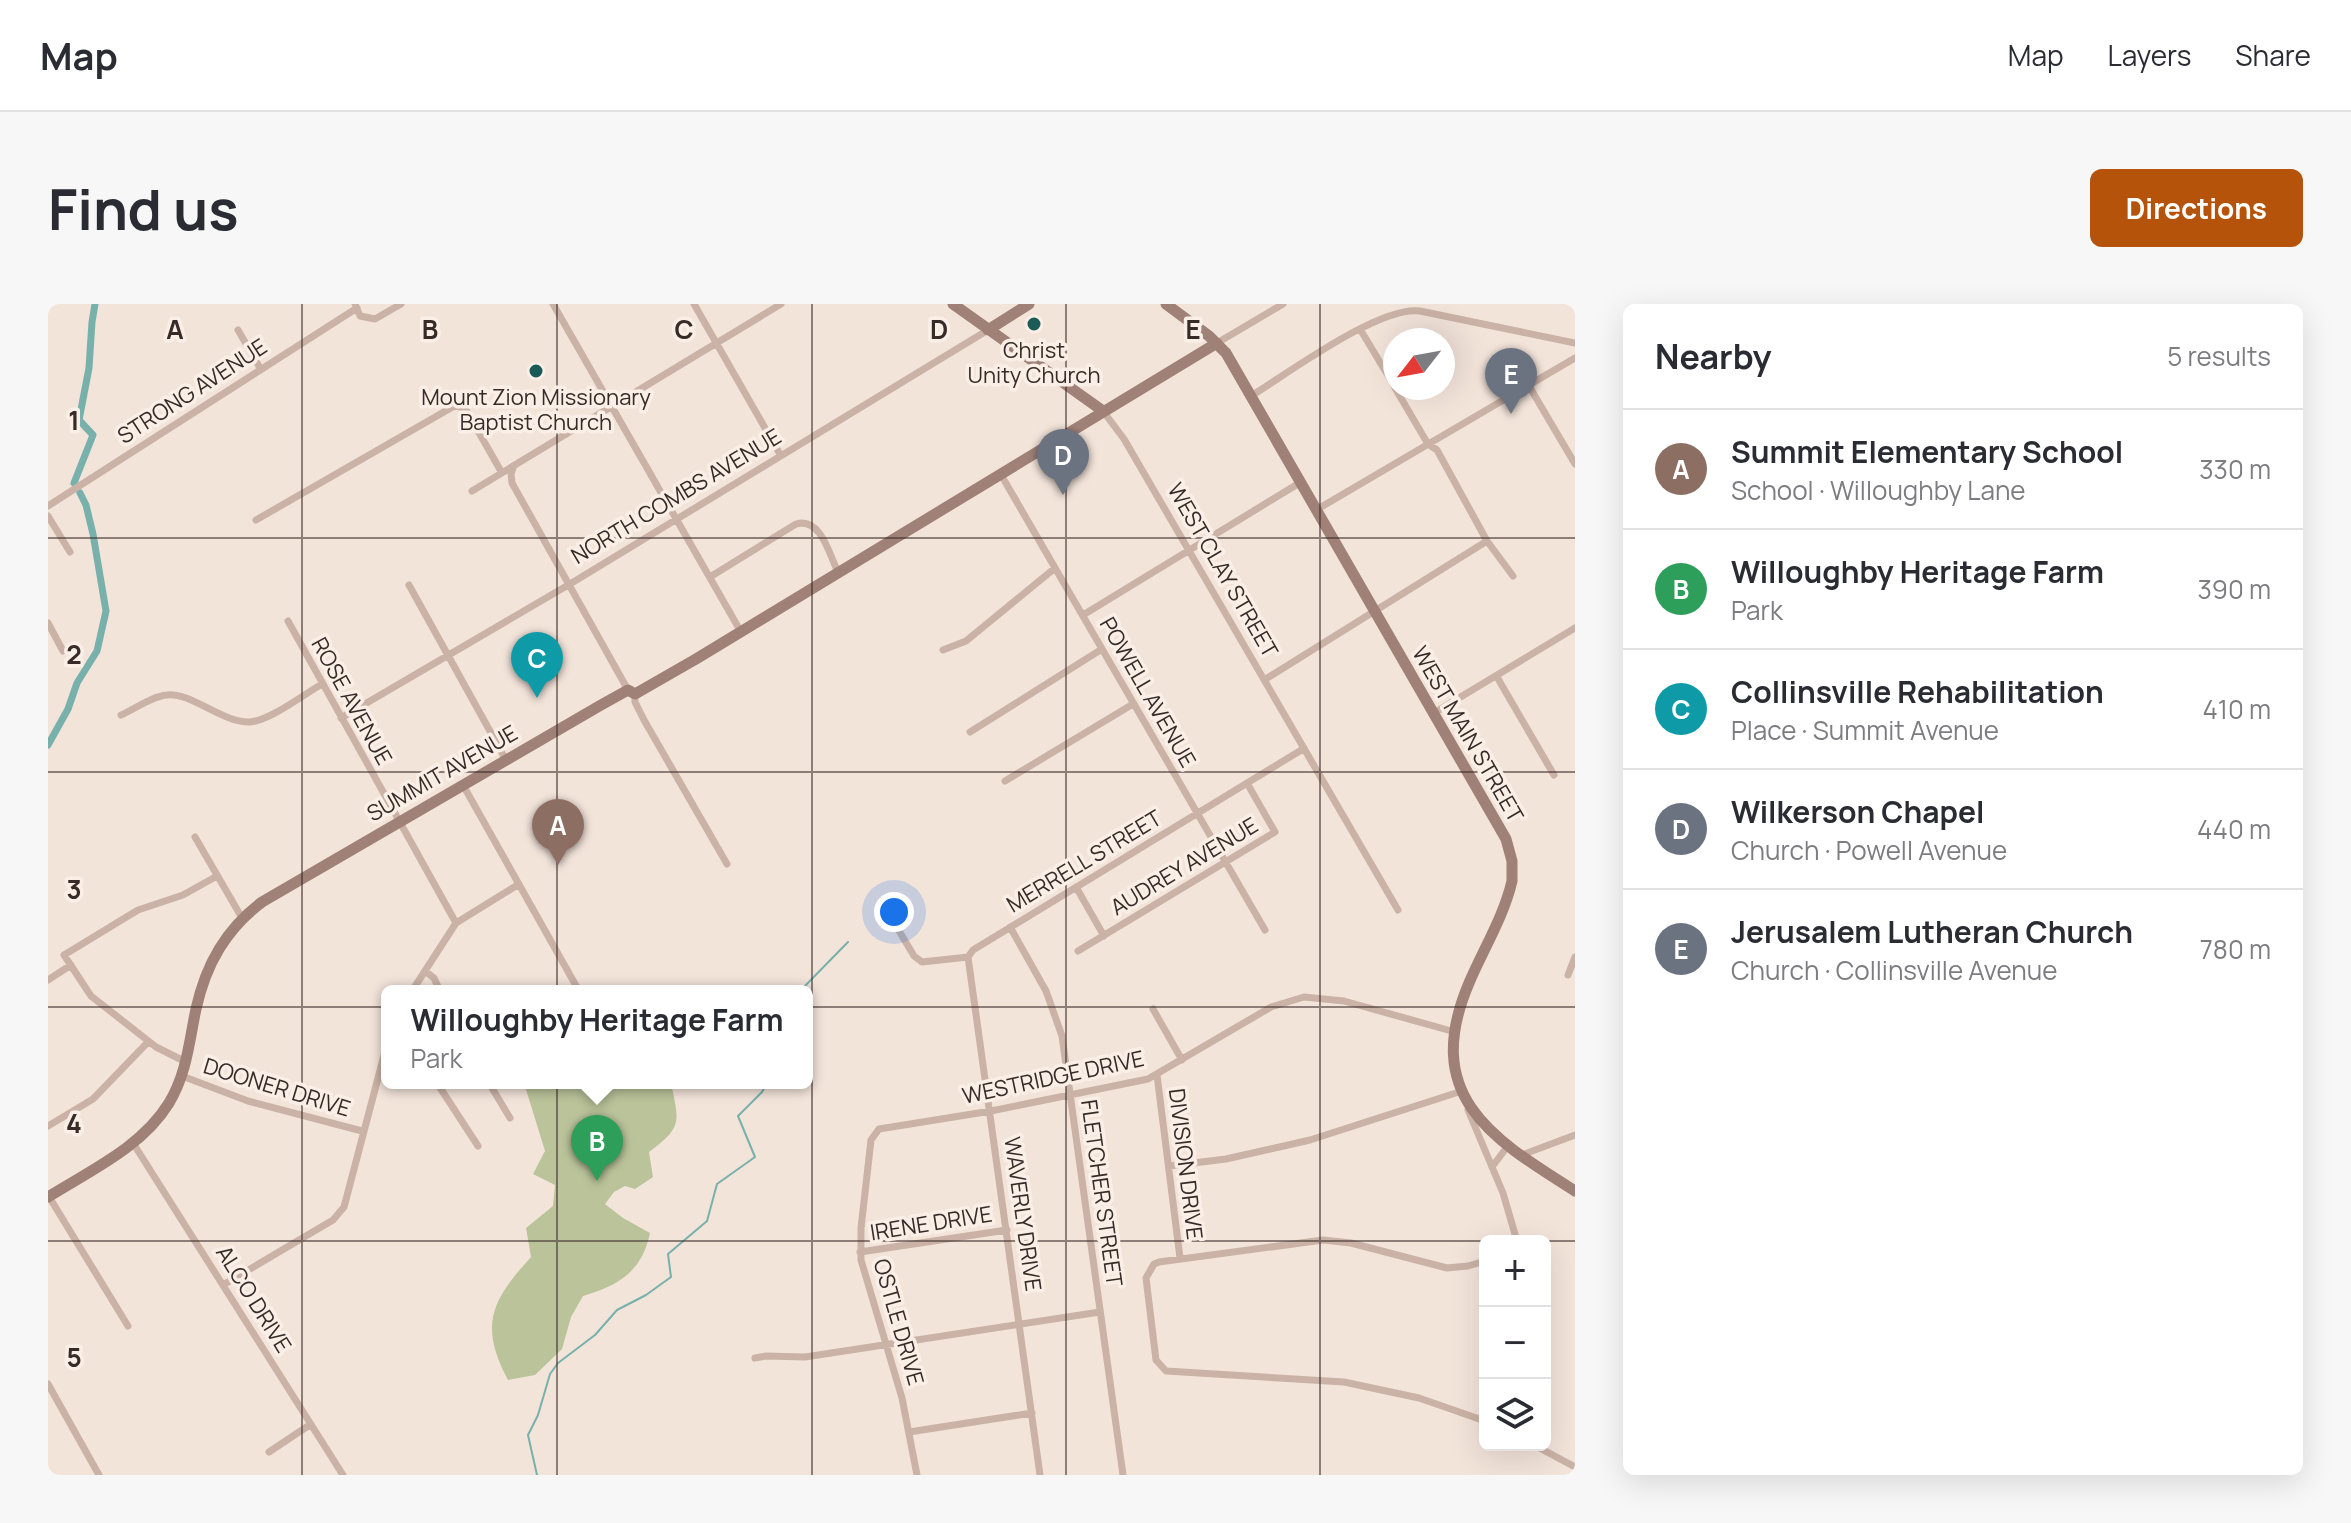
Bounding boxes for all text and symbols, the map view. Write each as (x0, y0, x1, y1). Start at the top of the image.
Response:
text: Map (40, 29, 118, 81)
text: Map (2008, 36, 2064, 74)
text: Layers (2108, 36, 2191, 74)
text: Share (2235, 36, 2311, 74)
button: Directions (2090, 169, 2303, 247)
text: Find us (48, 170, 239, 247)
text: A (166, 311, 184, 347)
text: B (422, 311, 438, 347)
text: C (674, 311, 694, 347)
text: D (930, 311, 948, 347)
text: E (1185, 311, 1201, 347)
marker: Christ Unity Church (1025, 315, 1043, 333)
north arrow (1383, 328, 1455, 400)
street label: STRONG AVENUE (111, 331, 273, 451)
text: Nearby (1655, 333, 1771, 379)
place label: Christ Unity Church (968, 335, 1100, 390)
text: 5 results (2167, 338, 2271, 374)
pin: E (1485, 348, 1537, 414)
marker: Mount Zion Missionary Baptist Church (527, 362, 545, 380)
place label: Mount Zion Missionary Baptist Church (421, 382, 651, 437)
text: 1 (68, 402, 80, 438)
street label: NORTH COMBS AVENUE (565, 421, 787, 571)
pin: D (1037, 429, 1089, 495)
text: Summit Elementary School (1731, 431, 2123, 472)
text: A (1672, 451, 1690, 487)
text: 330 m (2199, 451, 2271, 487)
text: School · Willoughby Lane (1731, 472, 2026, 508)
street label: WEST CLAY STREET (1161, 477, 1285, 663)
text: Willoughby Heritage Farm (1731, 551, 2104, 592)
text: B (1673, 571, 1689, 607)
text: 390 m (2197, 571, 2271, 607)
text: Park (1731, 592, 1783, 628)
street label: POWELL AVENUE (1093, 611, 1203, 773)
street label: ROSE AVENUE (305, 632, 399, 770)
pin: C (511, 632, 563, 698)
text: 2 (66, 636, 82, 672)
street label: WEST MAIN STREET (1405, 640, 1531, 828)
text: Collinsville Rehabilitation (1731, 671, 2104, 712)
text: C (1671, 691, 1691, 727)
text: 410 m (2202, 691, 2271, 727)
text: Place · Summit Avenue (1731, 712, 1999, 748)
street label: SUMMIT AVENUE (361, 718, 523, 828)
text: Wilkerson Chapel (1731, 791, 1984, 832)
pin: A (532, 799, 584, 865)
street label: MERRELL STREET (1001, 803, 1167, 919)
street label: AUDREY AVENUE (1105, 810, 1263, 922)
text: D (1672, 811, 1690, 847)
text: 440 m (2197, 811, 2271, 847)
text: Church · Powell Avenue (1731, 832, 2007, 868)
text: 3 (66, 871, 82, 907)
your location (874, 892, 914, 932)
text: Jerusalem Lutheran Church (1731, 911, 2133, 952)
text: E (1673, 931, 1689, 967)
text: 780 m (2200, 931, 2271, 967)
text: Church · Collinsville Avenue (1731, 952, 2057, 988)
popup (381, 985, 813, 1089)
text: Willoughby Heritage Farm (411, 999, 783, 1040)
text: Park (411, 1040, 462, 1076)
street label: WESTRIDGE DRIVE (959, 1043, 1147, 1111)
street label: DOONER DRIVE (200, 1050, 354, 1124)
street label: DIVISION DRIVE (1162, 1087, 1210, 1241)
street label: FLETCHER STREET (1074, 1098, 1130, 1288)
text: 4 (66, 1105, 82, 1141)
pin: B (571, 1115, 623, 1181)
street label: WAVERLY DRIVE (997, 1135, 1049, 1293)
street label: IRENE DRIVE (868, 1199, 994, 1247)
map controls (1479, 1235, 1551, 1451)
button: + (1479, 1235, 1551, 1307)
street label: ALCO DRIVE (209, 1240, 299, 1358)
street label: OSTLE DRIVE (867, 1255, 931, 1389)
button: − (1479, 1307, 1551, 1379)
text: 5 (66, 1339, 82, 1375)
button: layers (1479, 1379, 1551, 1451)

